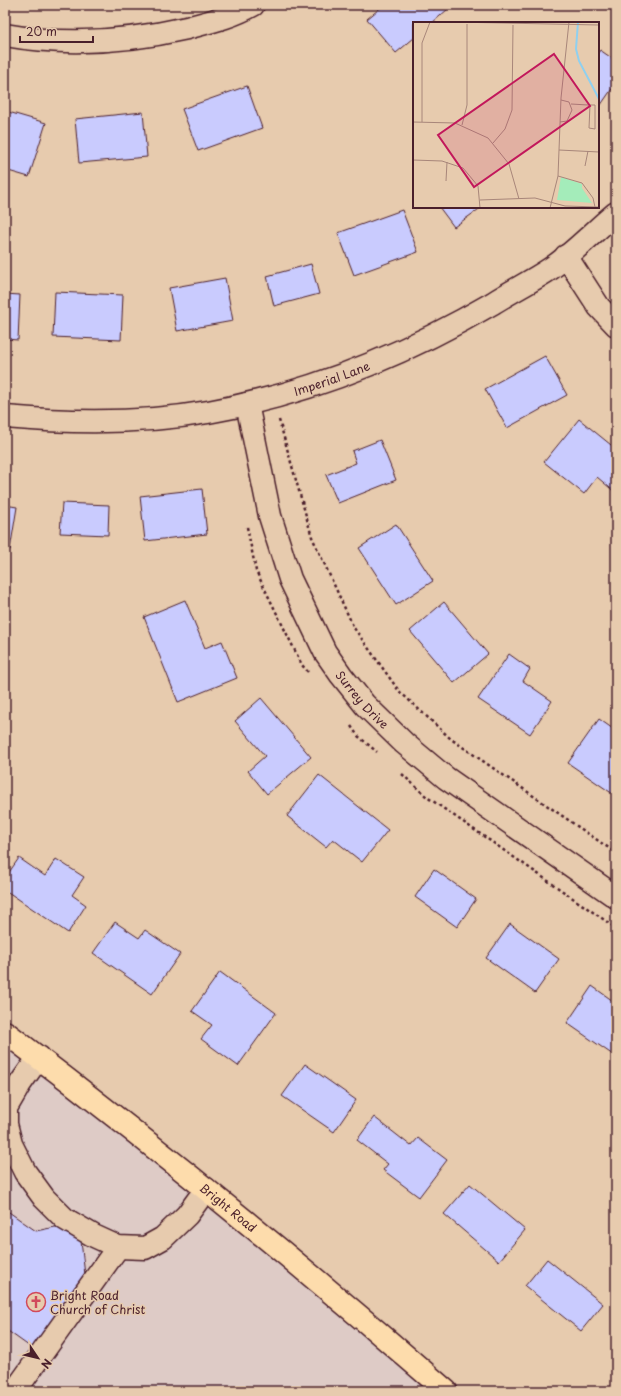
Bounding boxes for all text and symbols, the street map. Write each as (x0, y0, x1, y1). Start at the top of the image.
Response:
scale bar (20, 18, 93, 44)
text: 20 m (26, 22, 57, 40)
inset map (413, 22, 599, 208)
street label: Imperial Lane (291, 356, 373, 400)
street label: Surrey Drive (332, 667, 393, 733)
street label: Bright Road (196, 1179, 261, 1236)
place label: Bright Road Church of Christ (50, 1286, 146, 1318)
church icon: Bright Road Church of Christ (25, 1291, 47, 1313)
north arrow (18, 1338, 58, 1378)
text: N (37, 1356, 56, 1373)

